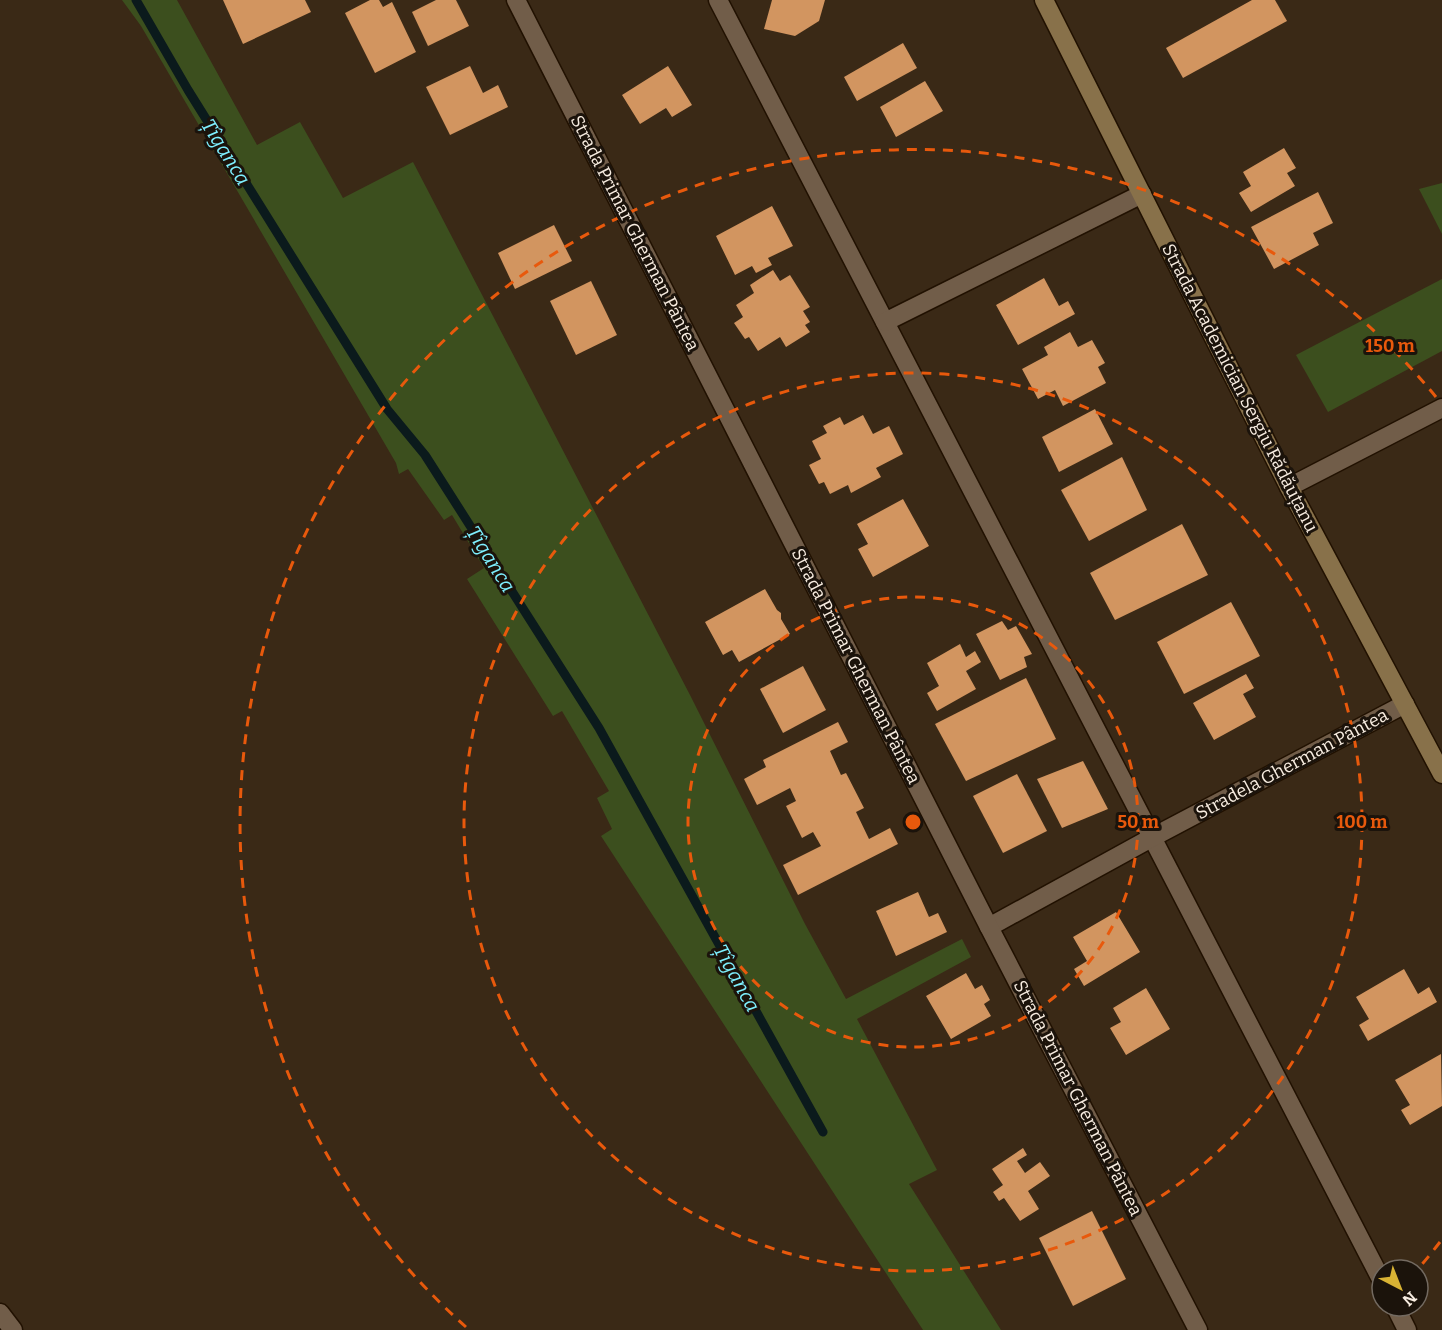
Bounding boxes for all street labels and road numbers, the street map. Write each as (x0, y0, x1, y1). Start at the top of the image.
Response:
street label: Strada Primar Gherman Pântea (566, 111, 704, 355)
street label: Strada Academician Sergiu Rădăuțanu (1157, 240, 1323, 536)
street label: Strada Primar Gherman Pântea (787, 544, 925, 788)
street label: Stradela Gherman Pântea (1192, 704, 1392, 824)
street label: Strada Primar Gherman Pântea (1009, 976, 1147, 1220)

